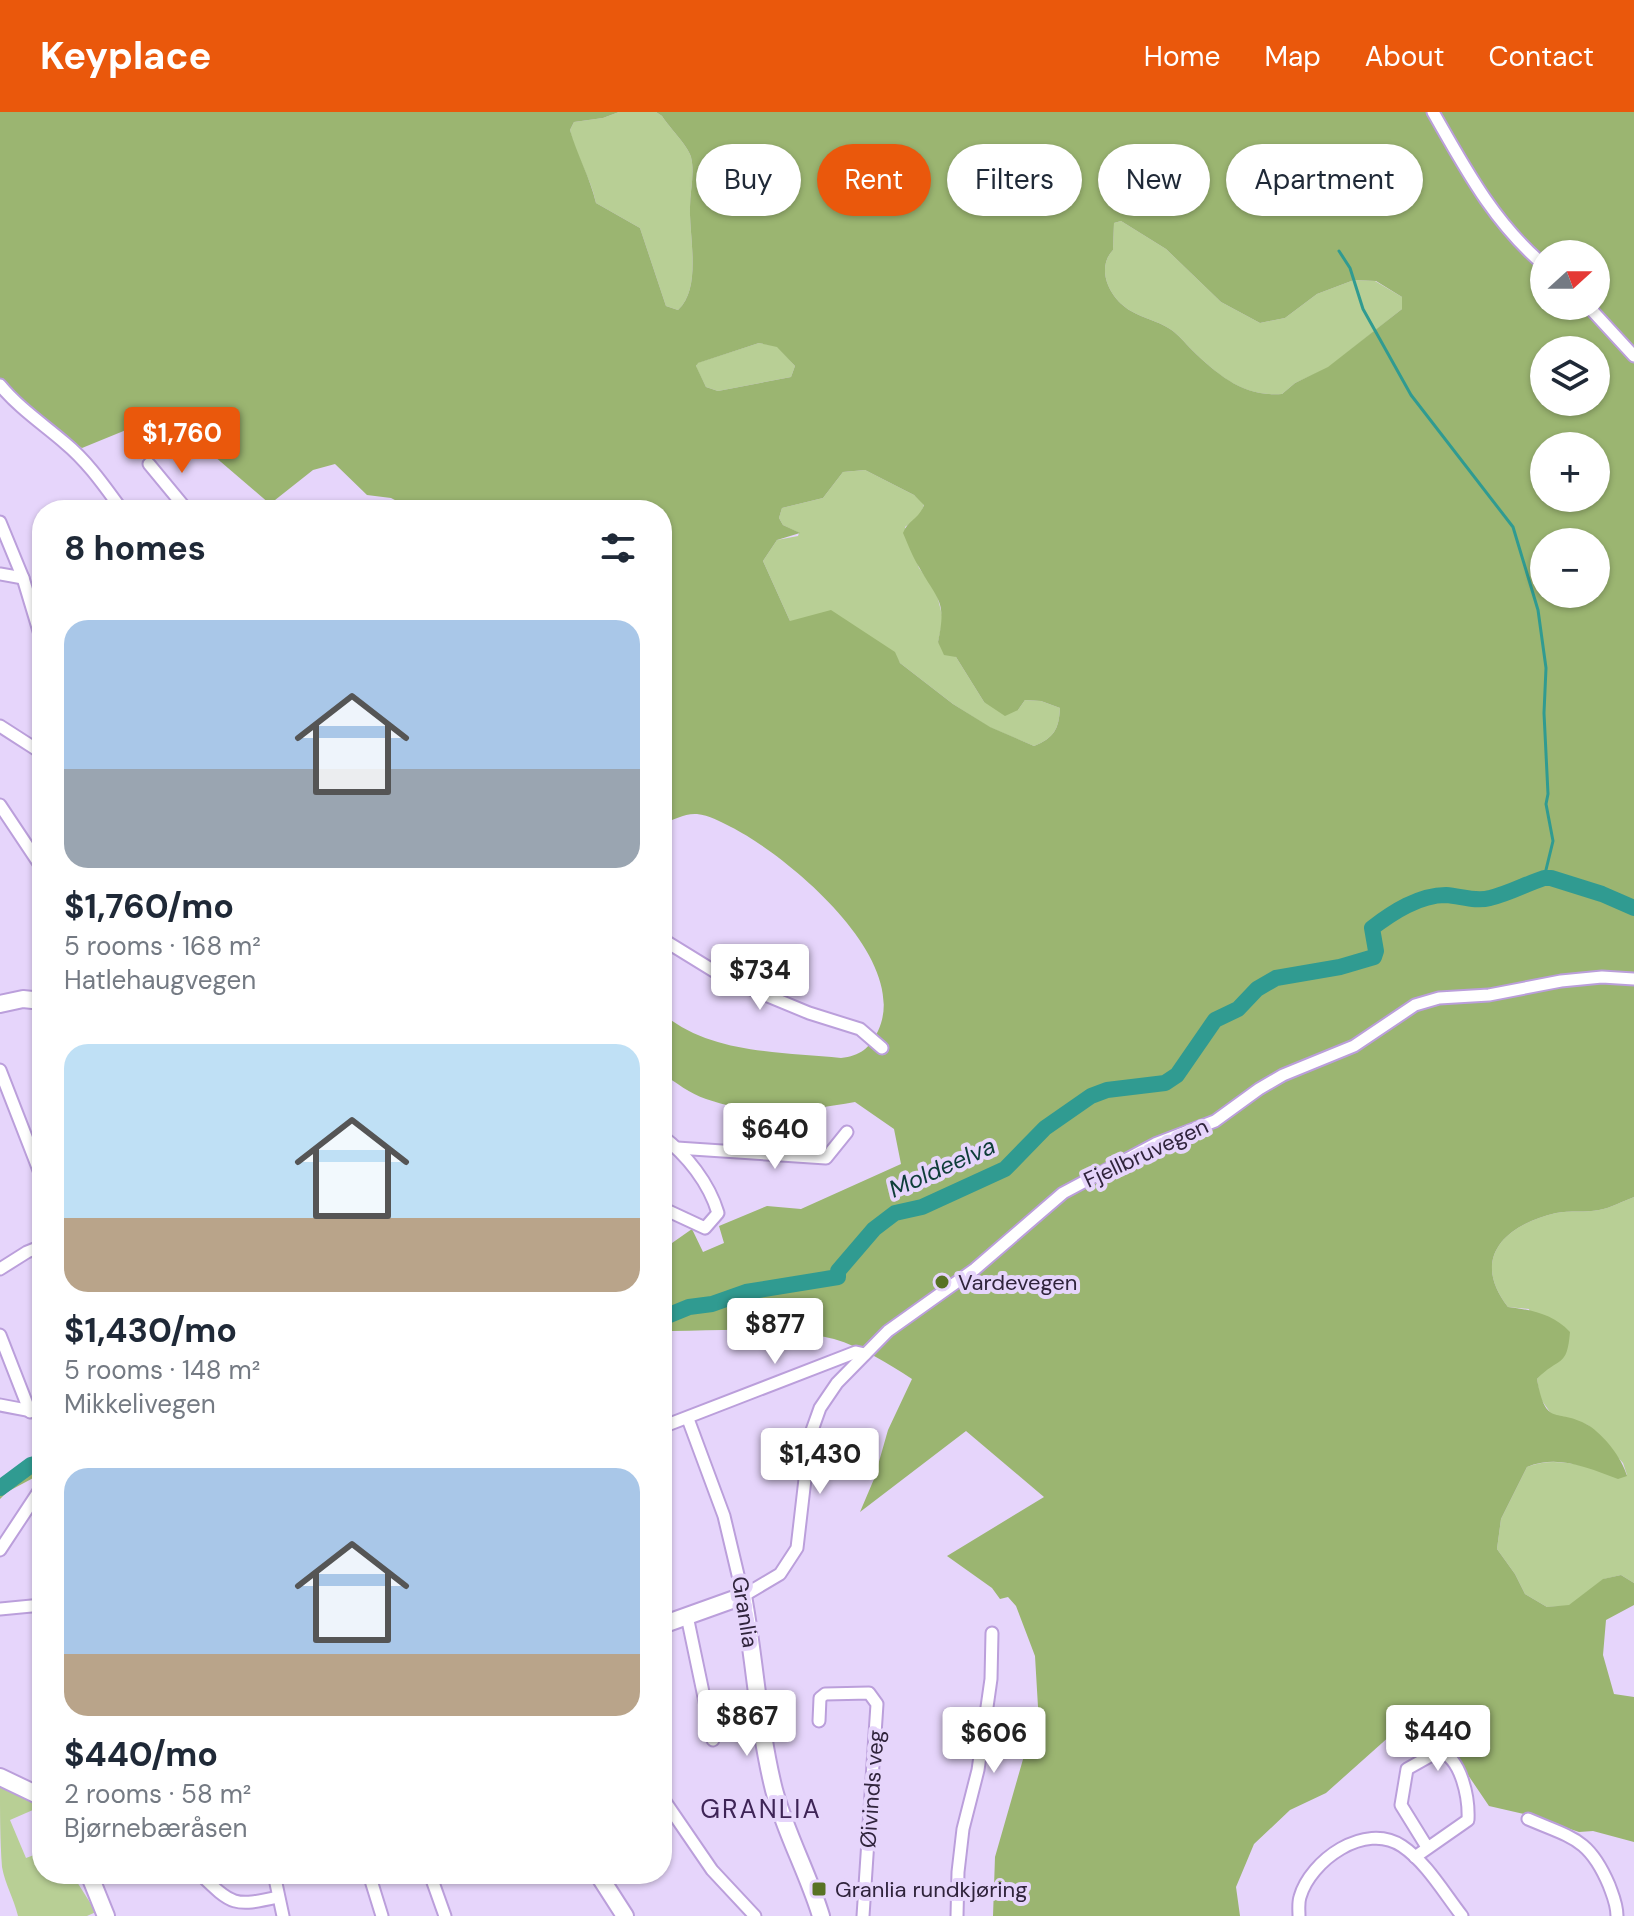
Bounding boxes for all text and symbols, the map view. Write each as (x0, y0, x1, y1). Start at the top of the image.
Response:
text: Keyplace (40, 31, 211, 81)
text: Home (1144, 38, 1220, 75)
text: Map (1264, 38, 1321, 75)
text: About (1365, 38, 1444, 75)
text: Contact (1488, 38, 1594, 75)
chip: Buy (696, 144, 801, 216)
chip: Rent (817, 144, 931, 216)
chip: Filters (947, 144, 1082, 216)
chip: New (1098, 144, 1210, 216)
chip: Apartment (1226, 144, 1423, 216)
north arrow (1530, 240, 1610, 320)
map controls (1530, 240, 1610, 608)
button: layers (1530, 336, 1610, 416)
pin: $1,760 (117, 407, 247, 475)
text: $1,760 (142, 416, 222, 450)
button: + (1530, 432, 1610, 512)
text: 8 homes (64, 526, 206, 571)
icon: filters (596, 526, 640, 570)
button: − (1530, 528, 1610, 608)
icon: home (280, 672, 424, 816)
text: $1,760/mo (64, 884, 234, 929)
text: 5 rooms · 168 m² (64, 929, 261, 963)
pin: $734 (713, 944, 807, 1012)
text: $734 (729, 953, 791, 987)
text: Hatlehaugvegen (64, 963, 256, 997)
icon: home (280, 1096, 424, 1240)
pin: $640 (728, 1103, 822, 1171)
street label: Fjellbruvegen (1079, 1111, 1213, 1195)
text: $640 (741, 1112, 809, 1146)
water label: Moldeelva (884, 1130, 1000, 1204)
place label: Vardevegen (958, 1268, 1077, 1297)
marker: Vardevegen (933, 1273, 951, 1291)
pin: $877 (728, 1298, 822, 1366)
text: $877 (745, 1307, 805, 1341)
text: $1,430/mo (64, 1308, 237, 1353)
text: 5 rooms · 148 m² (64, 1353, 260, 1387)
text: Mikkelivegen (64, 1387, 216, 1421)
pin: $1,430 (755, 1428, 885, 1496)
text: $1,430 (779, 1437, 861, 1471)
icon: home (280, 1520, 424, 1664)
street label: Granlia (725, 1574, 765, 1650)
pin: $867 (700, 1690, 794, 1758)
text: $867 (716, 1699, 778, 1733)
pin: $440 (1391, 1705, 1485, 1773)
pin: $606 (947, 1707, 1041, 1775)
text: $440 (1404, 1714, 1472, 1748)
text: $606 (961, 1716, 1027, 1750)
street label: Øivinds veg (853, 1729, 891, 1849)
text: $440/mo (64, 1732, 218, 1777)
text: 2 rooms · 58 m² (64, 1777, 251, 1811)
district label: GRANLIA (700, 1792, 822, 1826)
text: Bjørnebæråsen (64, 1811, 247, 1845)
place label: Granlia rundkjøring (835, 1875, 1027, 1904)
marker: Granlia rundkjøring (810, 1880, 828, 1898)

